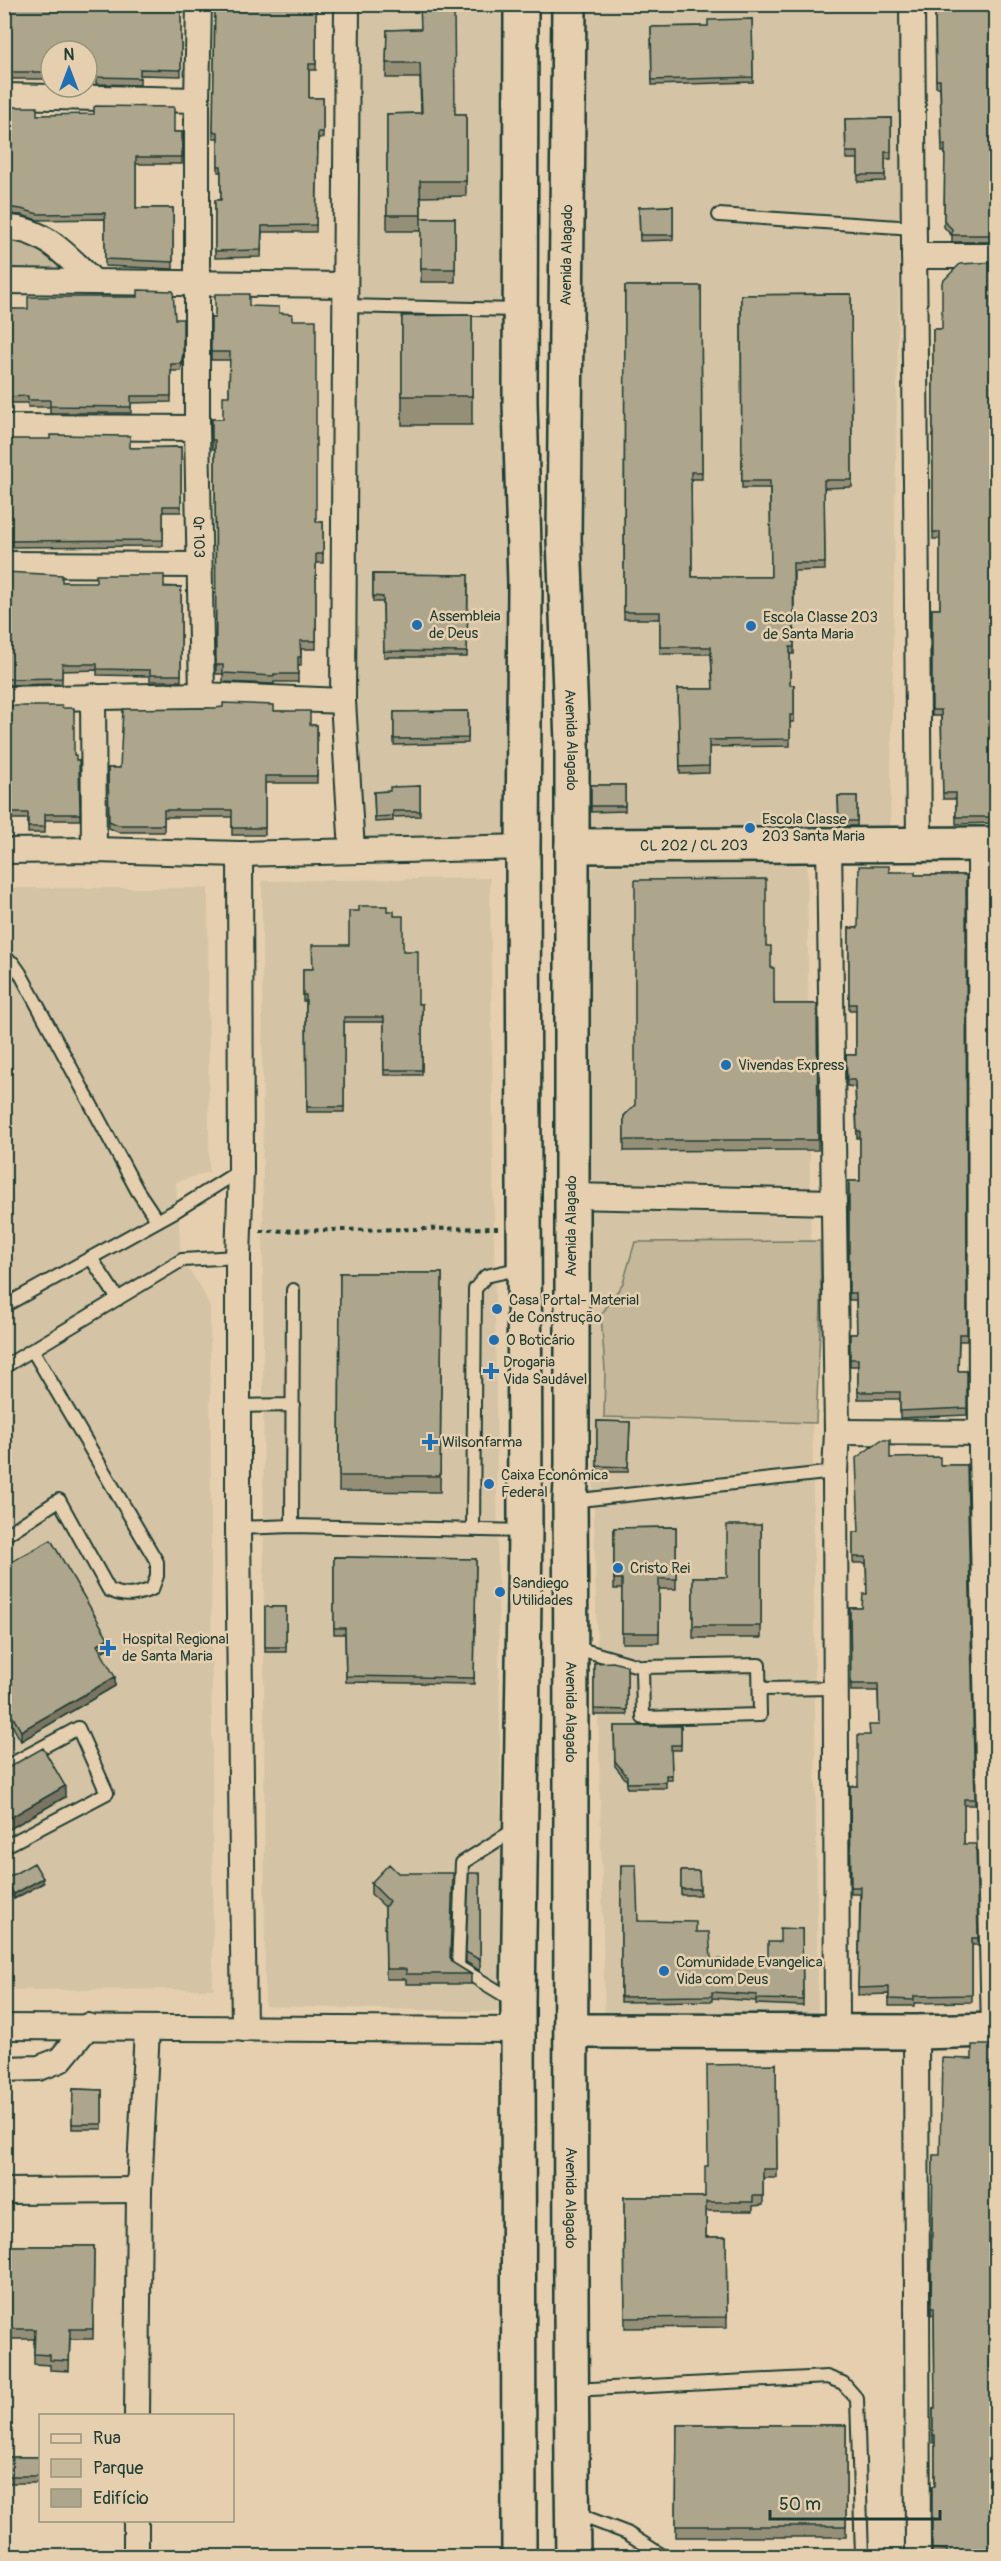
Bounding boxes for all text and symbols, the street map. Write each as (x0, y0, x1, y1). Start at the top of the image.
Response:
north arrow (39, 39, 99, 99)
text: N (64, 45, 75, 65)
street label: Avenida Alagado (557, 204, 577, 306)
street label: Qr 103 (189, 516, 209, 558)
place label: Assembleia de Deus (429, 607, 501, 643)
place label: Escola Classe 203 de Santa Maria (763, 608, 878, 644)
marker: Assembleia de Deus (410, 618, 424, 632)
marker: Escola Classe 203 de Santa Maria (744, 619, 758, 633)
street label: Avenida Alagado (560, 689, 582, 791)
place label: Escola Classe 203 Santa Maria (762, 810, 865, 846)
marker: Escola Classe 203 Santa Maria (743, 821, 757, 835)
street label: CL 202 / CL 203 (640, 836, 748, 855)
place label: Vivendas Express (738, 1056, 845, 1075)
marker: Vivendas Express (719, 1058, 733, 1072)
street label: Avenida Alagado (562, 1175, 581, 1277)
place label: Casa Portal- Material de Construção (509, 1291, 639, 1327)
marker: Casa Portal- Material de Construção (490, 1302, 504, 1316)
place label: O Boticário (506, 1331, 575, 1350)
marker: O Boticário (487, 1333, 501, 1347)
place label: Drogaria Vida Saudável (503, 1353, 587, 1389)
marker: Drogaria Vida Saudável (484, 1364, 498, 1378)
place label: Wilsonfarma (442, 1433, 522, 1452)
marker: Wilsonfarma (423, 1435, 437, 1449)
place label: Caixa Econômica Federal (501, 1466, 608, 1502)
marker: Caixa Econômica Federal (482, 1477, 496, 1491)
place label: Cristo Rei (630, 1559, 690, 1578)
marker: Cristo Rei (611, 1561, 625, 1575)
place label: Sandiego Utilidades (512, 1574, 573, 1610)
marker: Sandiego Utilidades (493, 1585, 507, 1599)
place label: Hospital Regional de Santa Maria (122, 1630, 229, 1666)
marker: Hospital Regional de Santa Maria (99, 1639, 117, 1657)
street label: Avenida Alagado (561, 1661, 581, 1763)
place label: Comunidade Evangelica Vida com Deus (676, 1953, 823, 1989)
marker: Comunidade Evangelica Vida com Deus (657, 1964, 671, 1978)
street label: Avenida Alagado (561, 2147, 580, 2249)
legend (39, 2414, 234, 2522)
text: Rua (93, 2427, 121, 2450)
text: Parque (93, 2457, 143, 2480)
scale bar (770, 2483, 940, 2521)
text: Edifício (93, 2487, 149, 2510)
text: 50 m (779, 2493, 821, 2516)

